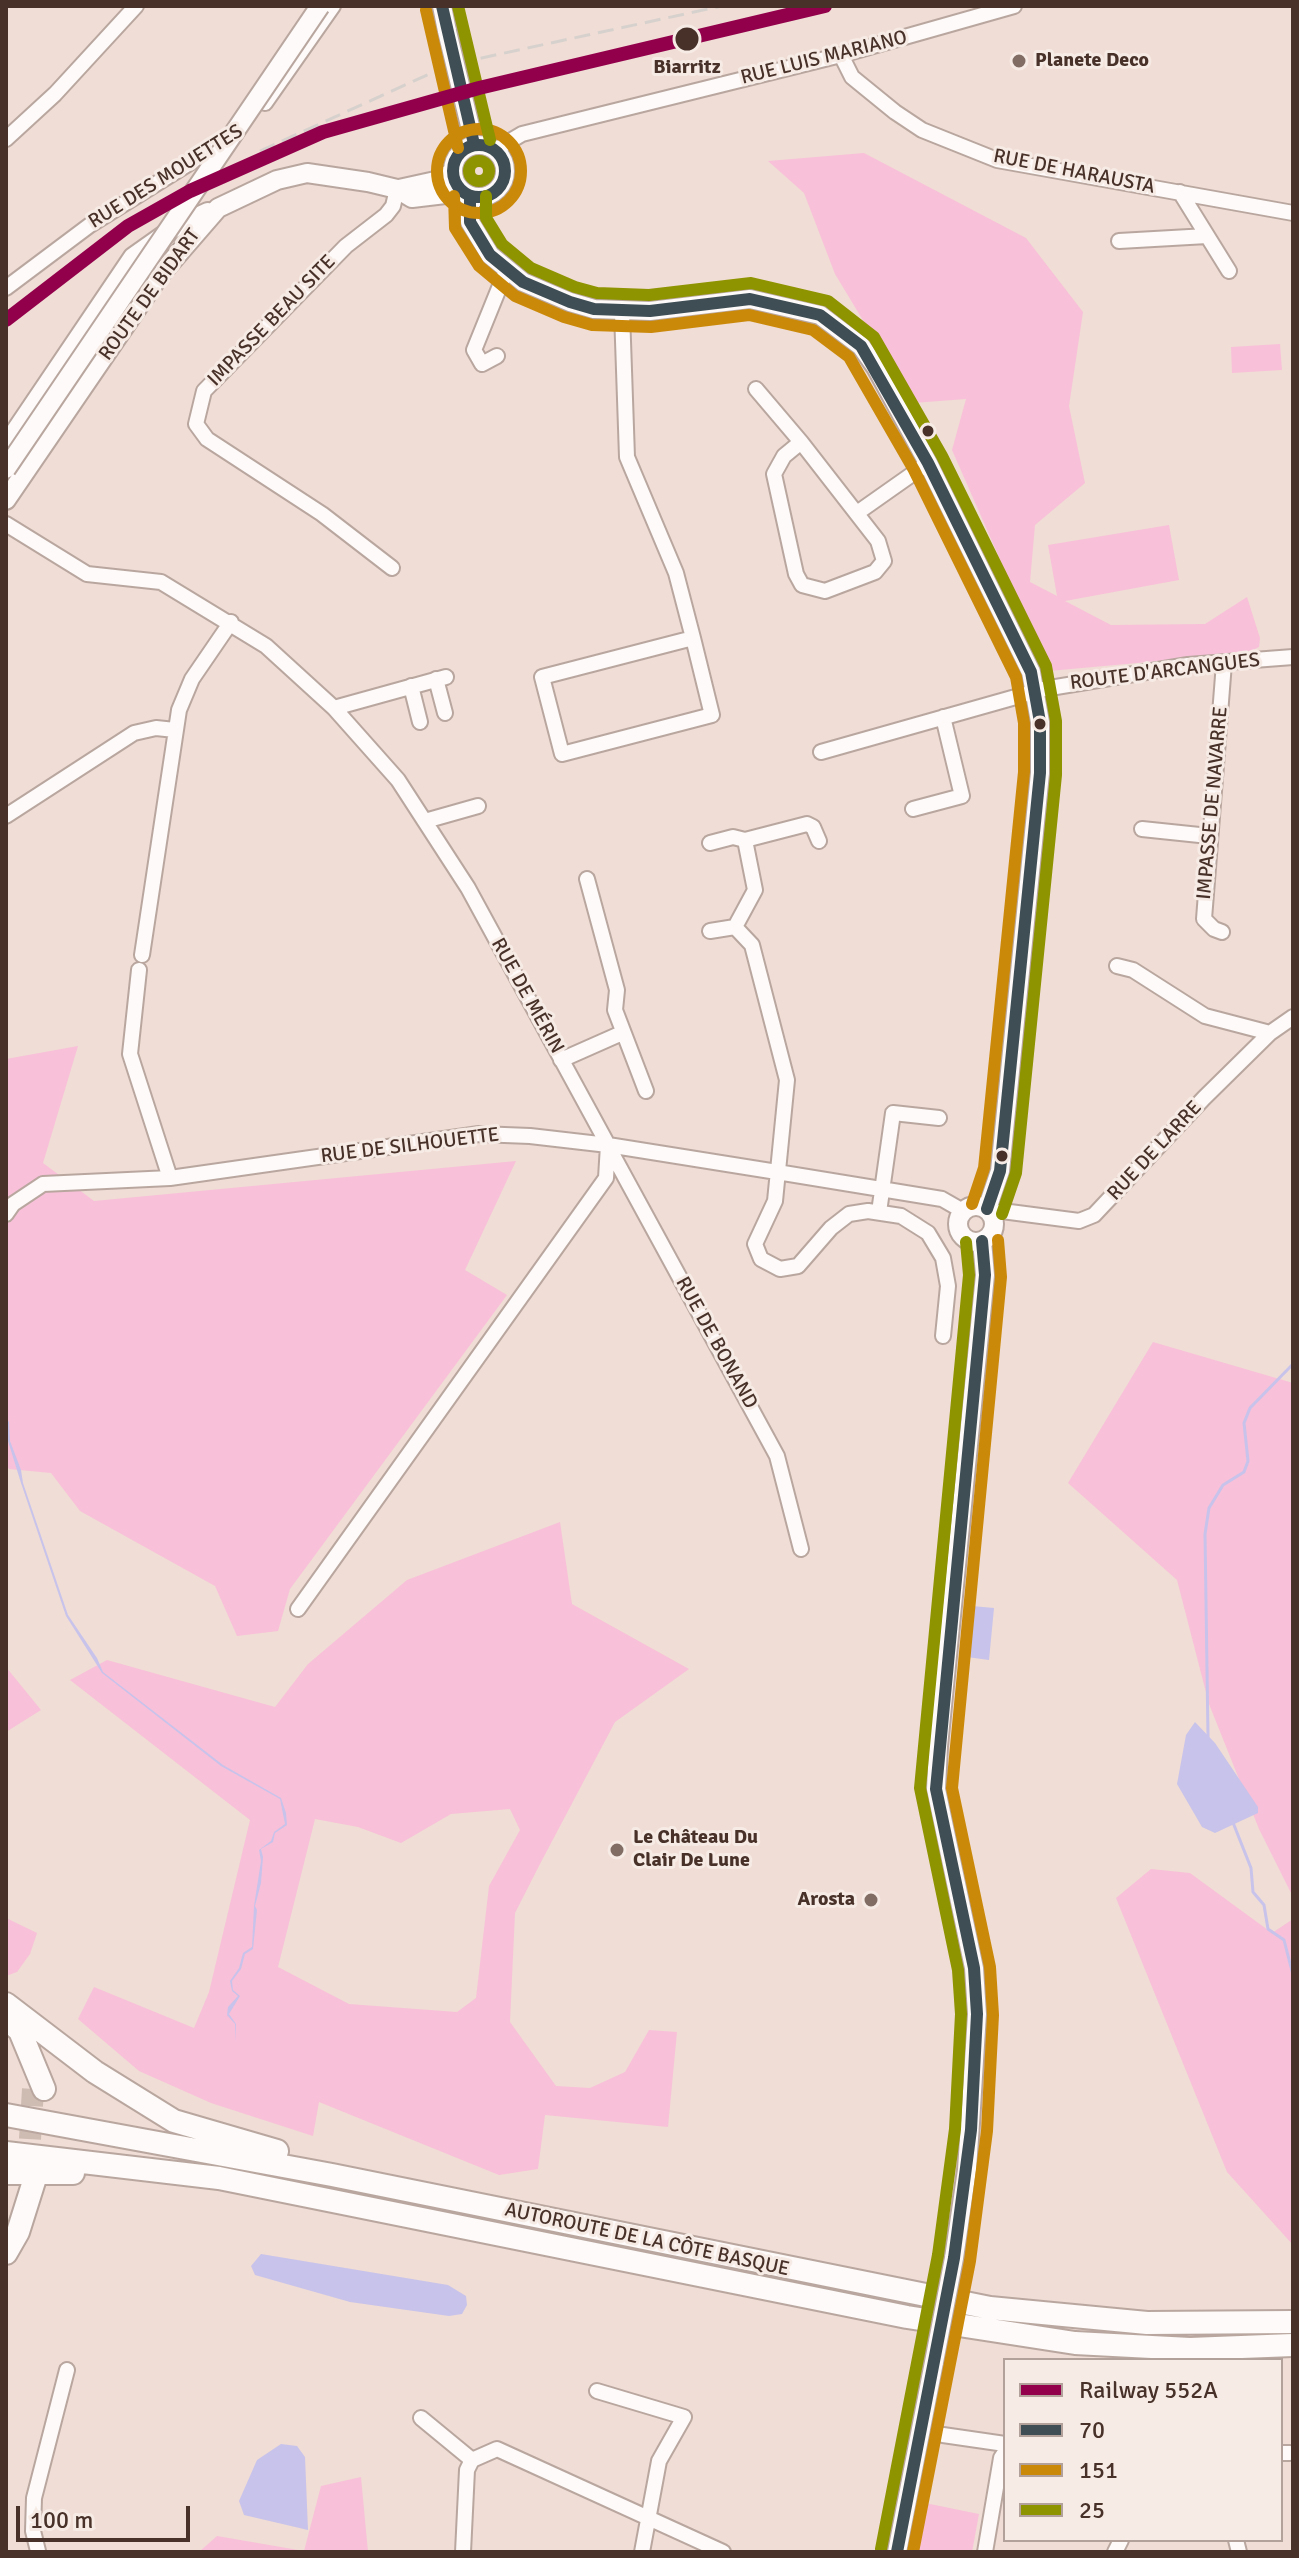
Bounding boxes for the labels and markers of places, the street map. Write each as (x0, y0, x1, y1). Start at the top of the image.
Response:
marker: Biarritz (673, 25, 701, 53)
place label: Planete Deco (1035, 49, 1149, 73)
marker: Planete Deco (1010, 52, 1028, 70)
place label: Biarritz (653, 56, 721, 80)
unlabelled marker (920, 423, 936, 439)
unlabelled marker (1032, 716, 1048, 732)
unlabelled marker (994, 1148, 1010, 1164)
place label: Le Château Du Clair De Lune (633, 1826, 758, 1873)
marker: Le Château Du Clair De Lune (608, 1841, 626, 1859)
place label: Arosta (798, 1888, 855, 1912)
marker: Arosta (862, 1891, 880, 1909)

